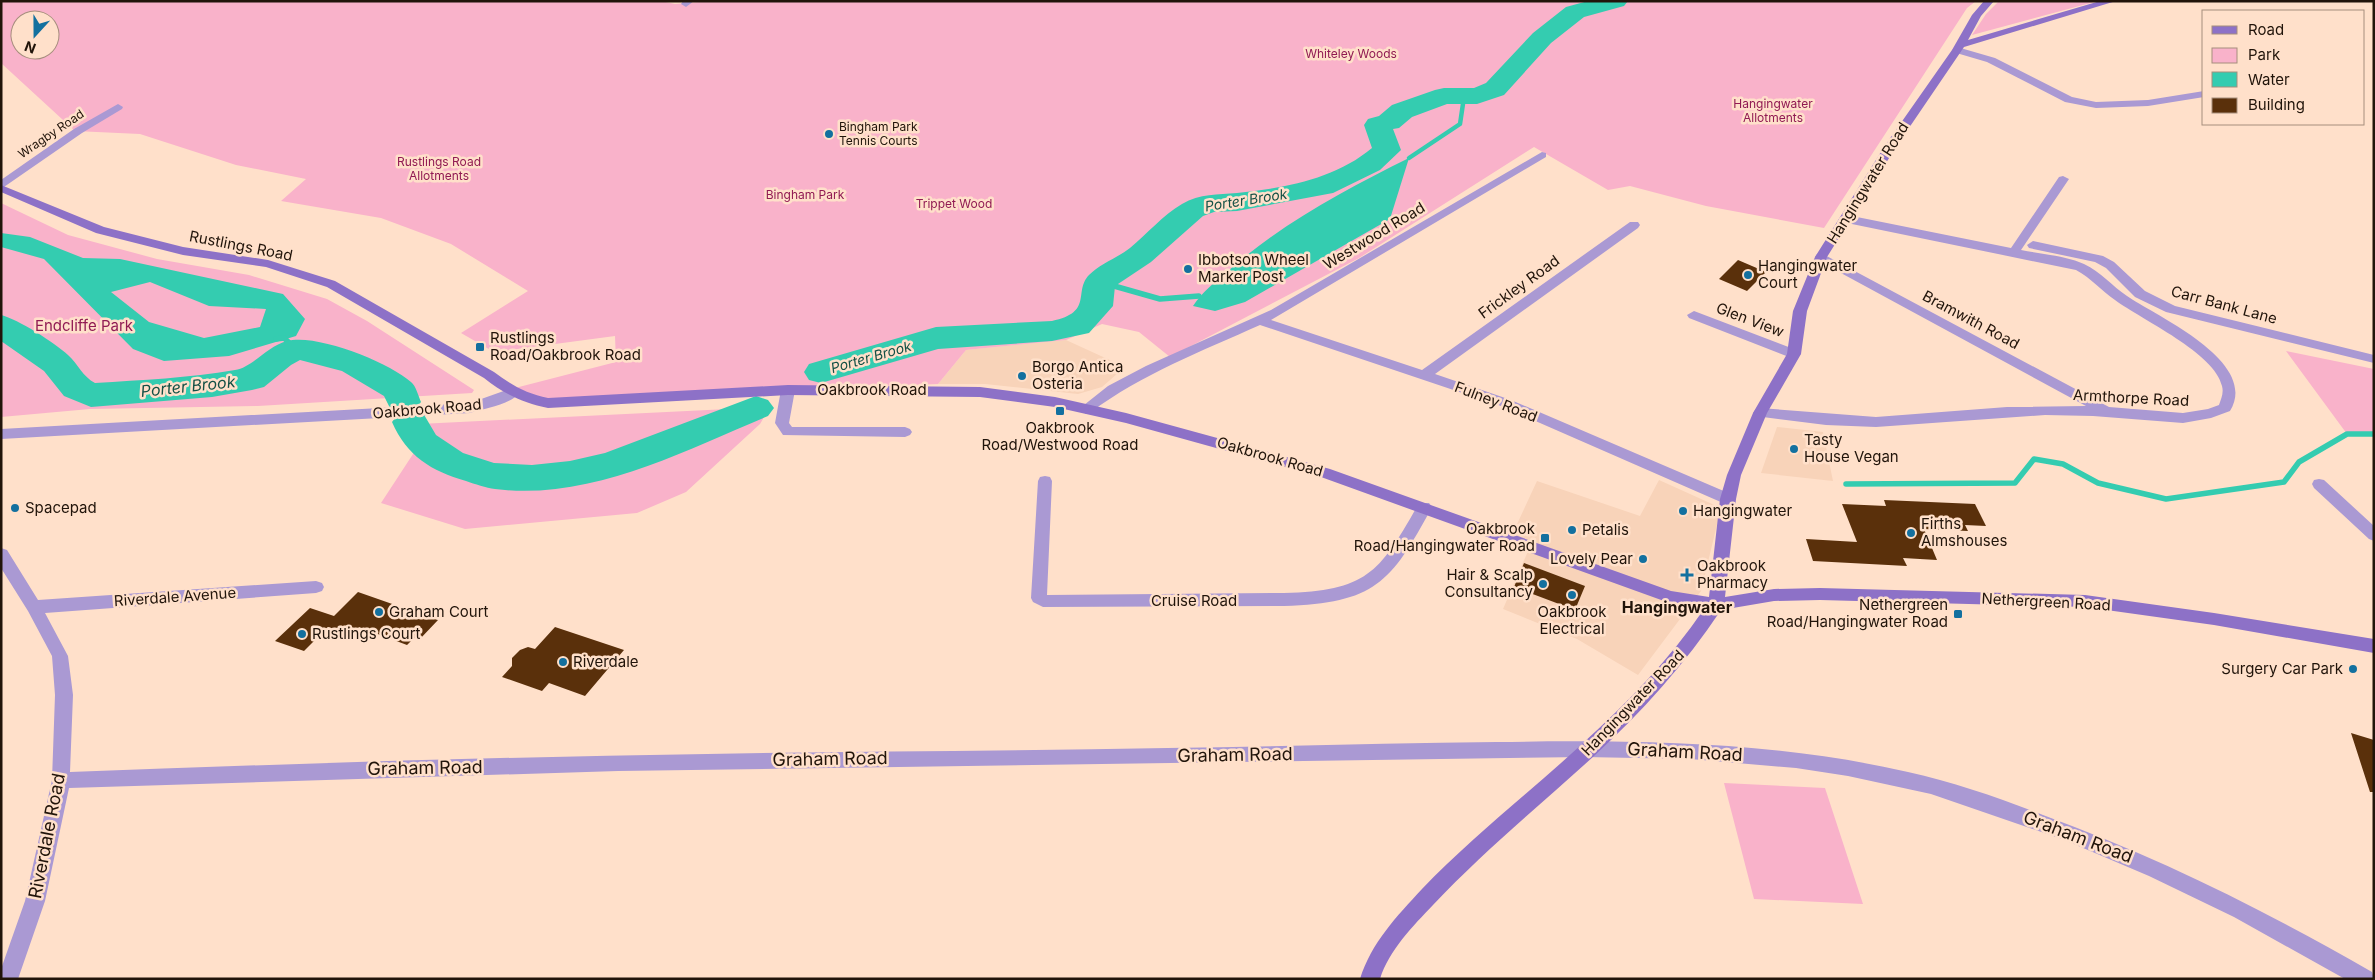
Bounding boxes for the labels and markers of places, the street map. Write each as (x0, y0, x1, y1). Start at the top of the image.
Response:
place label: Bingham Park Tennis Courts (839, 119, 918, 148)
marker: Bingham Park Tennis Courts (823, 128, 835, 140)
place label: Ibbotson Wheel Marker Post (1198, 250, 1309, 286)
place label: Hangingwater Court (1758, 256, 1858, 292)
marker: Ibbotson Wheel Marker Post (1182, 263, 1194, 275)
marker: Hangingwater Court (1742, 269, 1754, 281)
place label: Rustlings Road/Oakbrook Road (490, 328, 641, 364)
marker: Rustlings Road/Oakbrook Road (474, 341, 486, 353)
place label: Borgo Antica Osteria (1032, 357, 1124, 393)
marker: Borgo Antica Osteria (1016, 370, 1028, 382)
marker: Oakbrook Road/Westwood Road (1054, 405, 1066, 417)
place label: Oakbrook Road/Westwood Road (982, 418, 1138, 454)
place label: Tasty House Vegan (1804, 430, 1899, 466)
marker: Tasty House Vegan (1788, 443, 1800, 455)
place label: Spacepad (25, 498, 97, 517)
place label: Hangingwater (1693, 501, 1793, 520)
marker: Spacepad (9, 502, 21, 514)
marker: Hangingwater (1677, 505, 1689, 517)
place label: Firths Almshouses (1921, 514, 2007, 550)
place label: Oakbrook Road/Hangingwater Road (1354, 519, 1536, 555)
place label: Petalis (1582, 520, 1629, 539)
marker: Petalis (1566, 524, 1578, 536)
marker: Firths Almshouses (1905, 527, 1917, 539)
marker: Oakbrook Road/Hangingwater Road (1539, 532, 1551, 544)
place label: Lovely Pear (1550, 549, 1633, 568)
marker: Lovely Pear (1637, 553, 1649, 565)
place label: Oakbrook Pharmacy (1697, 556, 1769, 592)
place label: Hair & Scalp Consultancy (1445, 565, 1534, 601)
marker: Oakbrook Pharmacy (1681, 569, 1693, 581)
marker: Hair & Scalp Consultancy (1537, 578, 1549, 590)
marker: Oakbrook Electrical (1566, 589, 1578, 601)
place label: Nethergreen Road/Hangingwater Road (1767, 595, 1948, 631)
place label: Graham Court (389, 602, 489, 621)
place label: Oakbrook Electrical (1538, 602, 1607, 638)
marker: Graham Court (373, 606, 385, 618)
marker: Nethergreen Road/Hangingwater Road (1952, 608, 1964, 620)
place label: Rustlings Court (312, 624, 421, 643)
marker: Rustlings Court (296, 628, 308, 640)
place label: Riverdale (573, 652, 639, 671)
marker: Riverdale (557, 656, 569, 668)
place label: Surgery Car Park (2221, 659, 2344, 678)
marker: Surgery Car Park (2347, 663, 2359, 675)

